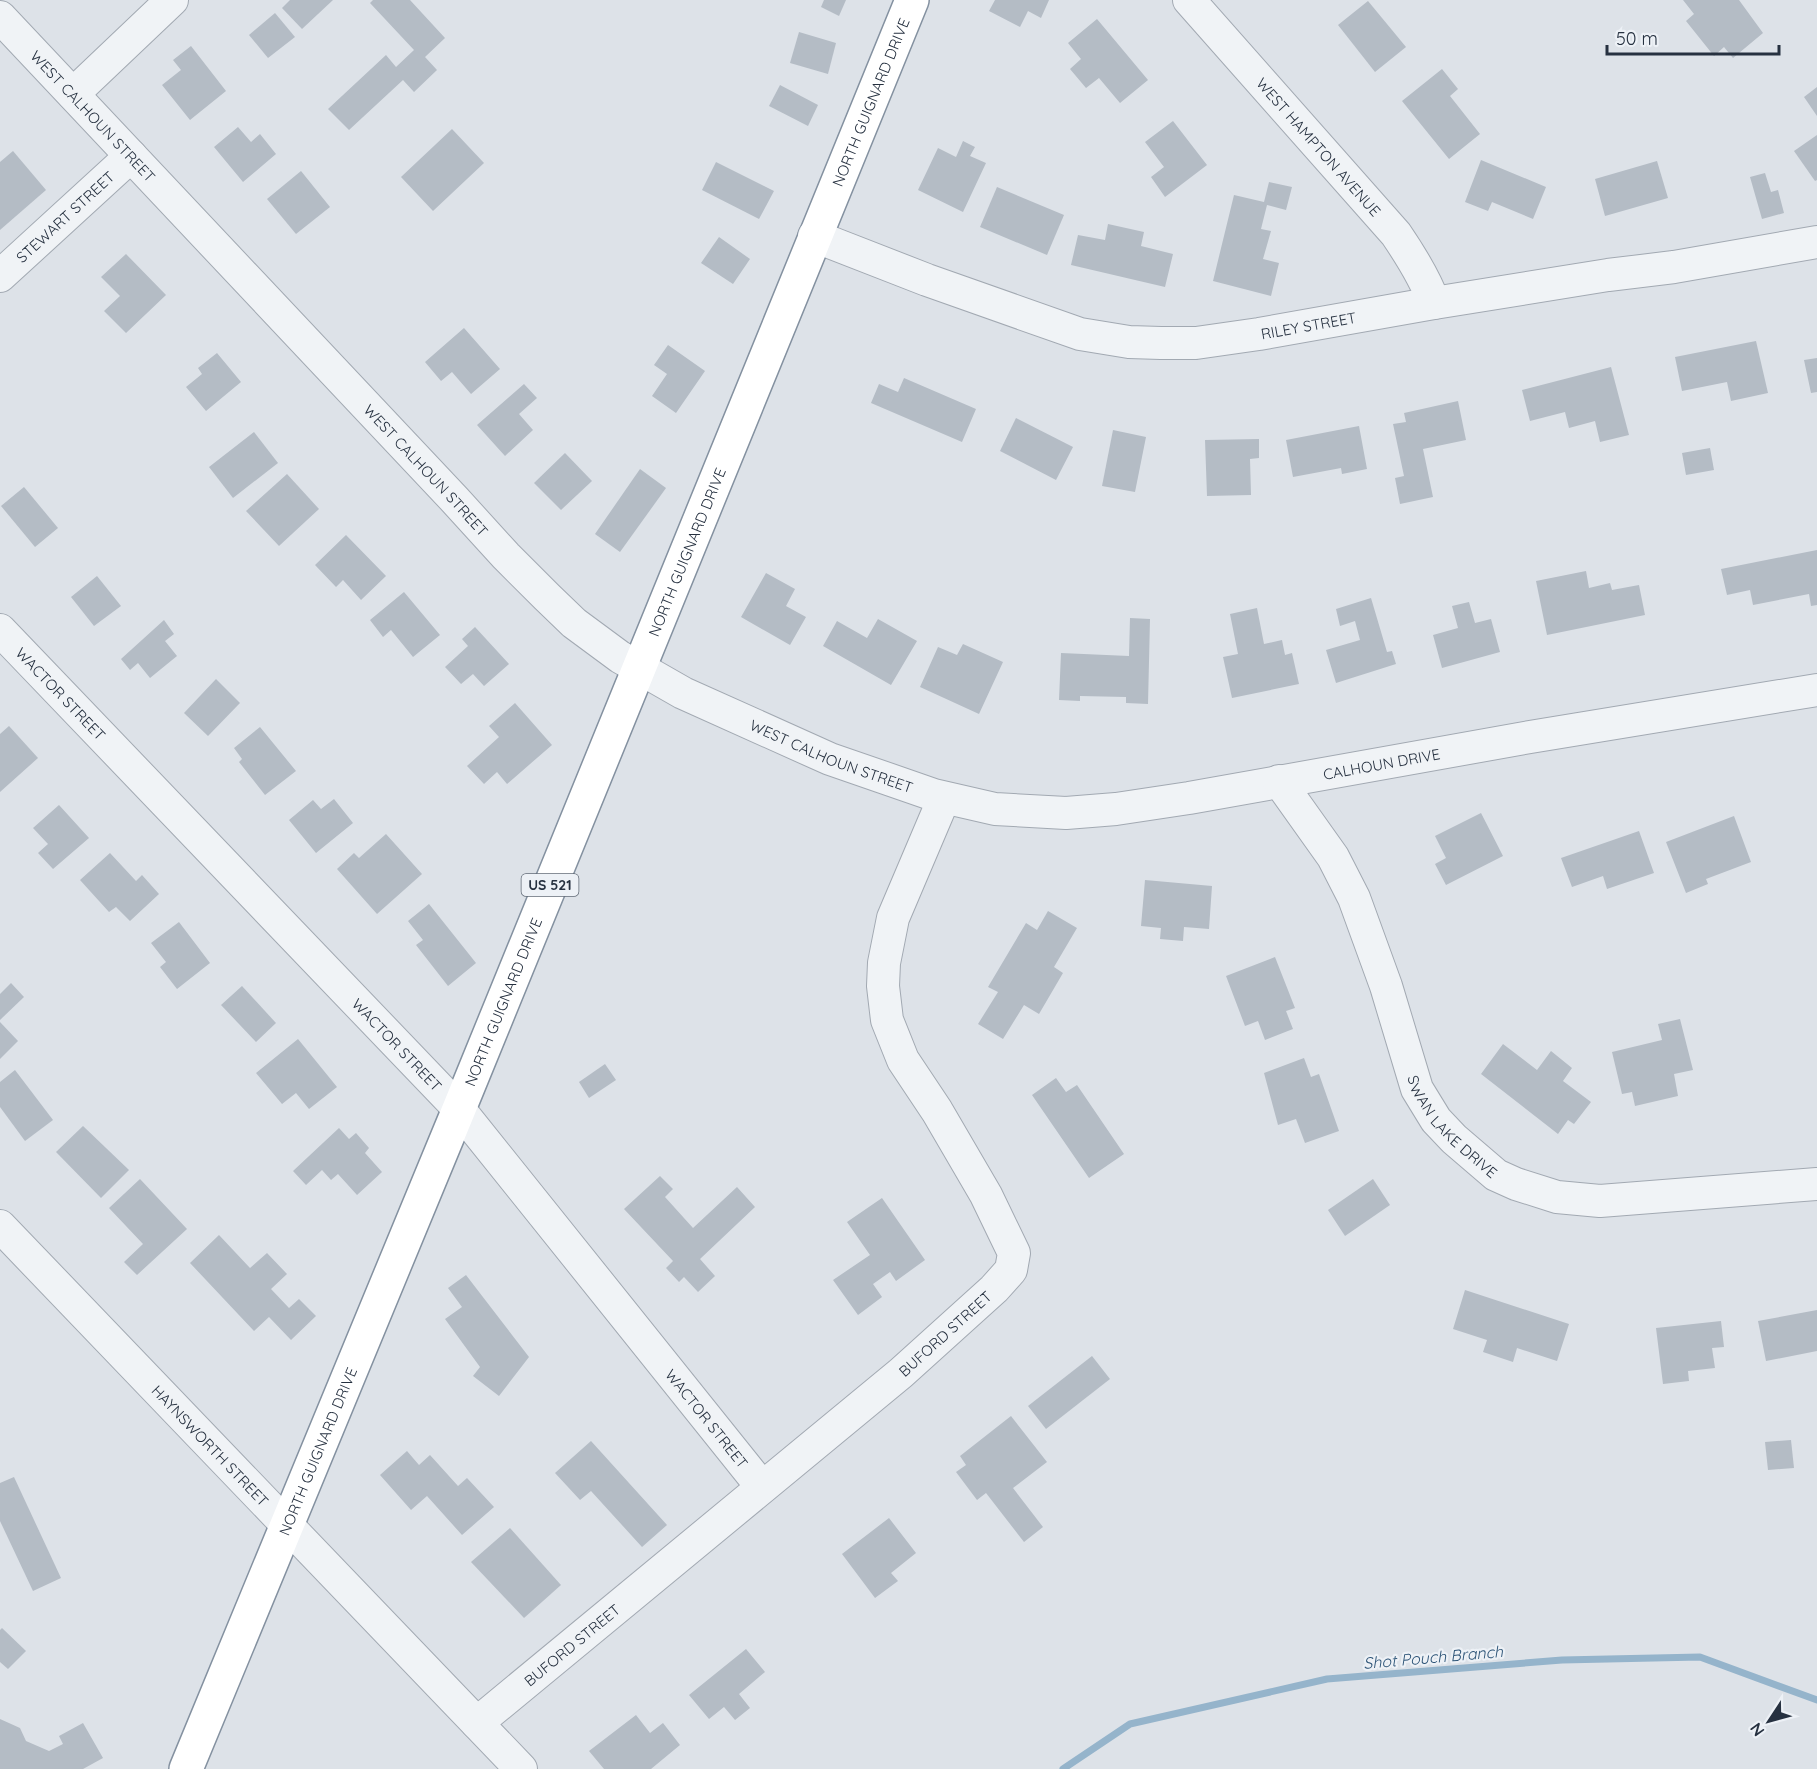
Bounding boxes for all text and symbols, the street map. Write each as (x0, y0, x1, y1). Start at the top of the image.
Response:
street label: NORTH GUIGNARD DRIVE (827, 15, 913, 189)
scale bar (1607, 18, 1780, 56)
text: 50 m (1616, 27, 1658, 50)
street label: WEST CALHOUN STREET (27, 46, 160, 186)
street label: WEST HAMPTON AVENUE (1253, 74, 1385, 220)
street label: STEWART STREET (12, 167, 118, 266)
street label: RILEY STREET (1259, 307, 1358, 343)
street label: WEST CALHOUN STREET (360, 400, 493, 540)
street label: NORTH GUIGNARD DRIVE (644, 465, 729, 639)
street label: WACTOR STREET (12, 643, 110, 744)
street label: WEST CALHOUN STREET (747, 715, 916, 797)
street label: CALHOUN DRIVE (1321, 744, 1442, 783)
road number: US 521 (522, 874, 578, 896)
street label: NORTH GUIGNARD DRIVE (460, 915, 546, 1089)
street label: WACTOR STREET (348, 994, 446, 1095)
street label: SWAN LAKE DRIVE (1404, 1073, 1502, 1182)
street label: BUFORD STREET (894, 1286, 995, 1380)
street label: NORTH GUIGNARD DRIVE (274, 1364, 361, 1538)
street label: WACTOR STREET (662, 1365, 753, 1472)
street label: HAYNSWORTH STREET (148, 1381, 273, 1510)
street label: BUFORD STREET (520, 1599, 624, 1690)
water label: Shot Pouch Branch (1362, 1641, 1505, 1673)
north arrow (1739, 1691, 1799, 1751)
text: N (1745, 1719, 1768, 1740)

